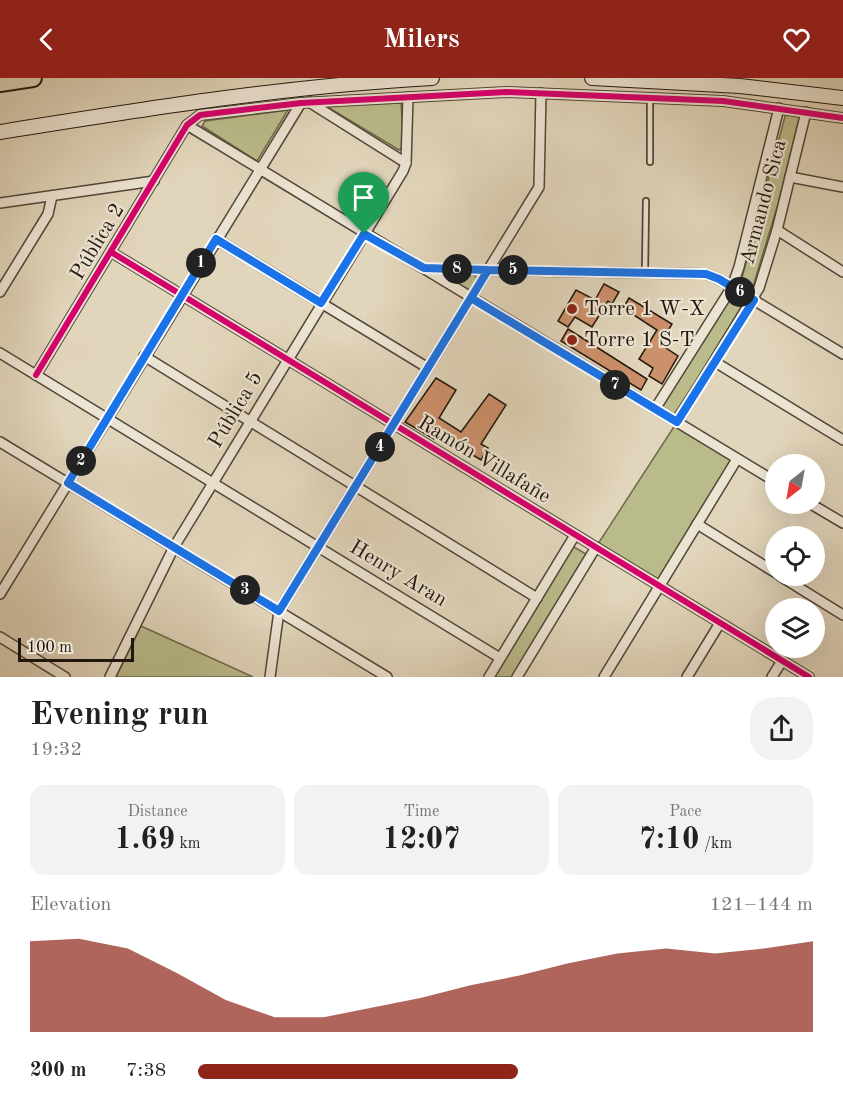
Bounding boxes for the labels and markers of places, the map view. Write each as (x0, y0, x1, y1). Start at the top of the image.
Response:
pin (338, 172, 389, 234)
pin: 1 (186, 248, 216, 278)
pin: 8 (442, 254, 472, 284)
pin: 5 (498, 255, 528, 285)
pin: 6 (725, 277, 755, 307)
place label: Torre 1 W-X (584, 299, 705, 320)
marker: Torre 1 W-X (565, 302, 579, 316)
place label: Torre 1 S-T (584, 330, 695, 351)
marker: Torre 1 S-T (565, 333, 579, 347)
pin: 7 (600, 370, 630, 400)
pin: 4 (365, 432, 395, 462)
pin: 2 (66, 446, 96, 476)
pin: 3 (230, 575, 260, 605)

